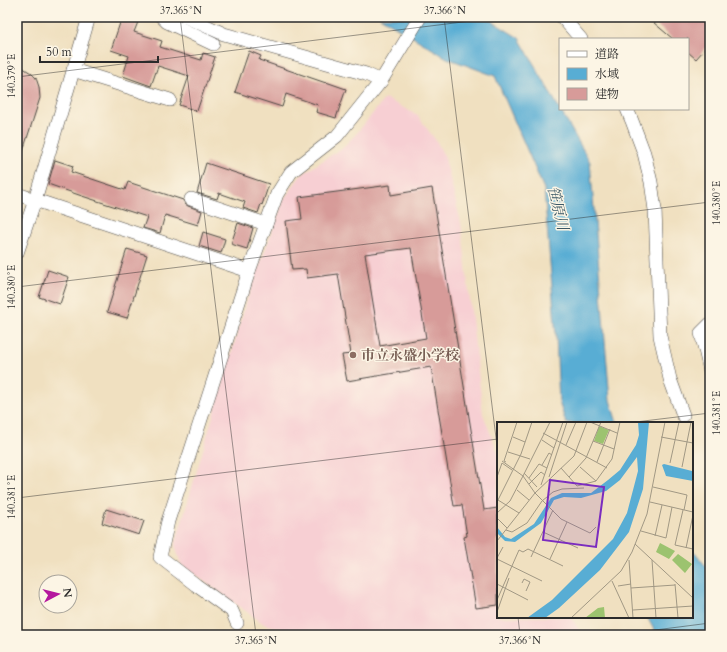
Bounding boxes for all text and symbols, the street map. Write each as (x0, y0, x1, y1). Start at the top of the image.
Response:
text: 37.365°N (160, 4, 202, 18)
text: 37.366°N (424, 4, 466, 18)
scale bar (40, 38, 158, 64)
legend (559, 38, 689, 110)
text: 50 m (46, 44, 73, 60)
text: 道路 (595, 46, 619, 62)
text: 140.379°E (5, 54, 19, 98)
text: 水域 (595, 66, 619, 82)
text: 建物 (595, 86, 619, 102)
text: 140.380°E (710, 181, 724, 225)
water label: 笹原川 (543, 184, 574, 234)
text: 140.380°E (5, 265, 19, 309)
place label: 市立永盛小学校 (361, 346, 459, 365)
marker: 市立永盛小学校 (348, 350, 358, 360)
text: 140.381°E (710, 391, 724, 435)
inset map (497, 422, 693, 618)
text: 140.381°E (5, 475, 19, 519)
north arrow (38, 574, 78, 614)
text: N (59, 587, 76, 599)
text: 37.365°N (235, 634, 277, 648)
text: 37.366°N (499, 634, 541, 648)

